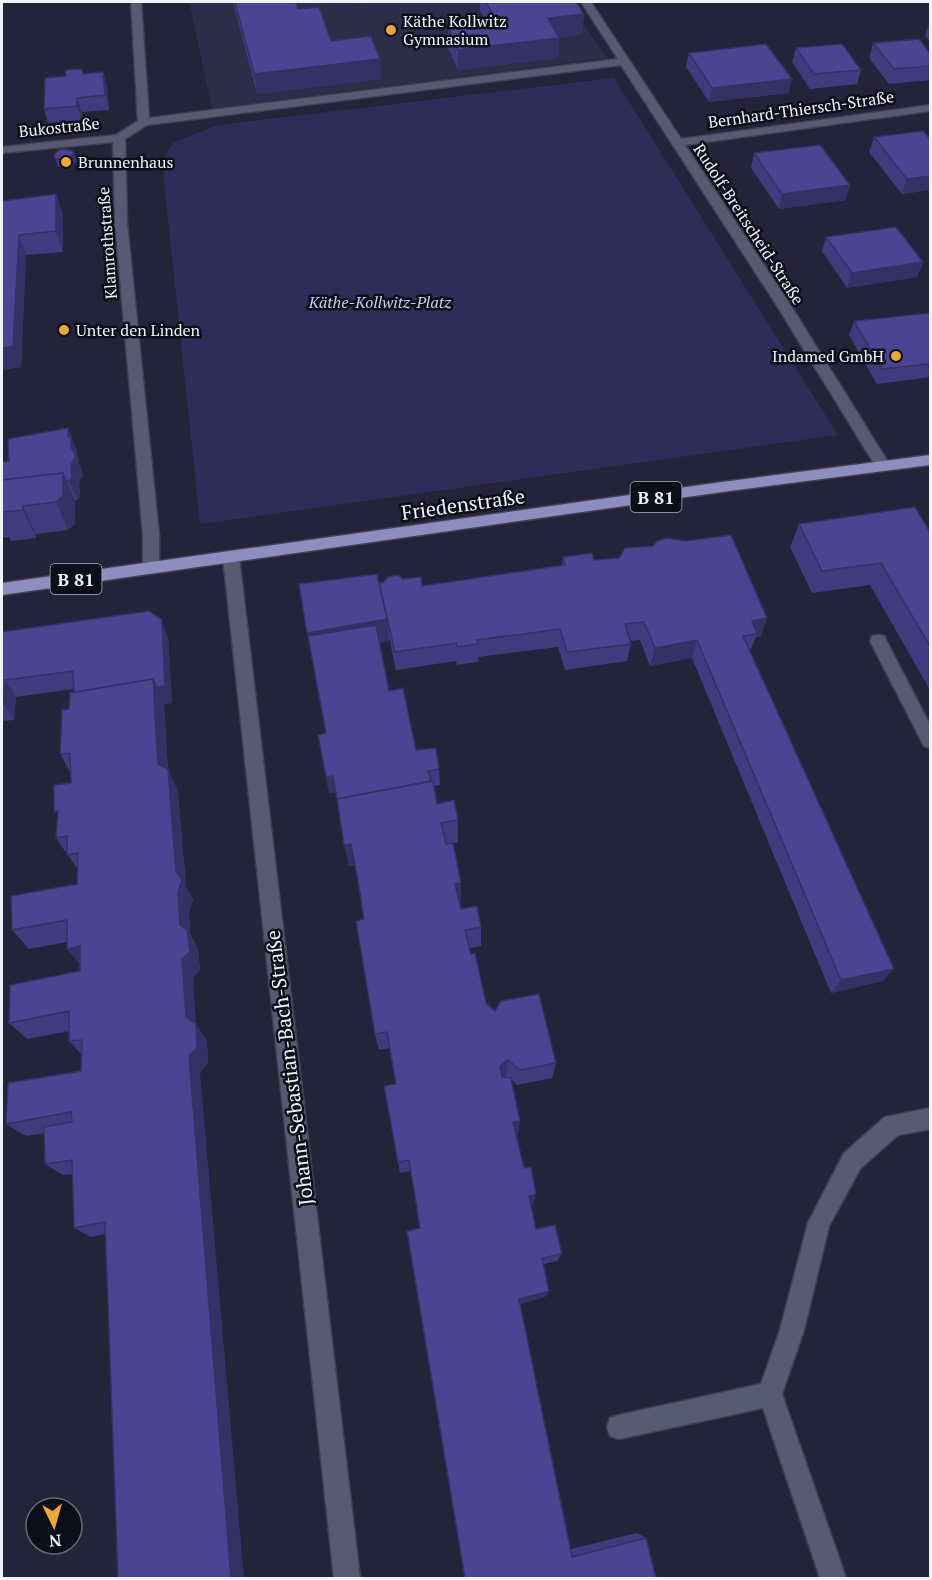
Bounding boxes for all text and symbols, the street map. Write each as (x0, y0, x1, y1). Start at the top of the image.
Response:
place label: Käthe Kollwitz Gymnasium (403, 10, 507, 50)
marker: Käthe Kollwitz Gymnasium (384, 23, 398, 37)
street label: Bernhard-Thiersch-Straße (707, 85, 895, 133)
street label: Bukostraße (17, 112, 101, 142)
street label: Rudolf-Breitscheid-Straße (689, 139, 809, 309)
place label: Brunnenhaus (78, 151, 173, 173)
marker: Brunnenhaus (59, 155, 73, 169)
street label: Klamrothstraße (92, 186, 122, 300)
park label: Käthe-Kollwitz-Platz (308, 291, 452, 313)
place label: Unter den Linden (76, 319, 201, 341)
marker: Unter den Linden (57, 323, 71, 337)
place label: Indamed GmbH (772, 345, 884, 367)
marker: Indamed GmbH (889, 349, 903, 363)
street label: Friedenstraße (400, 482, 526, 526)
road number: B 81 (630, 482, 682, 512)
road number: B 81 (50, 564, 101, 594)
street label: Johann-Sebastian-Bach-Straße (259, 929, 319, 1207)
north arrow (24, 1496, 84, 1556)
text: N (48, 1529, 62, 1552)

